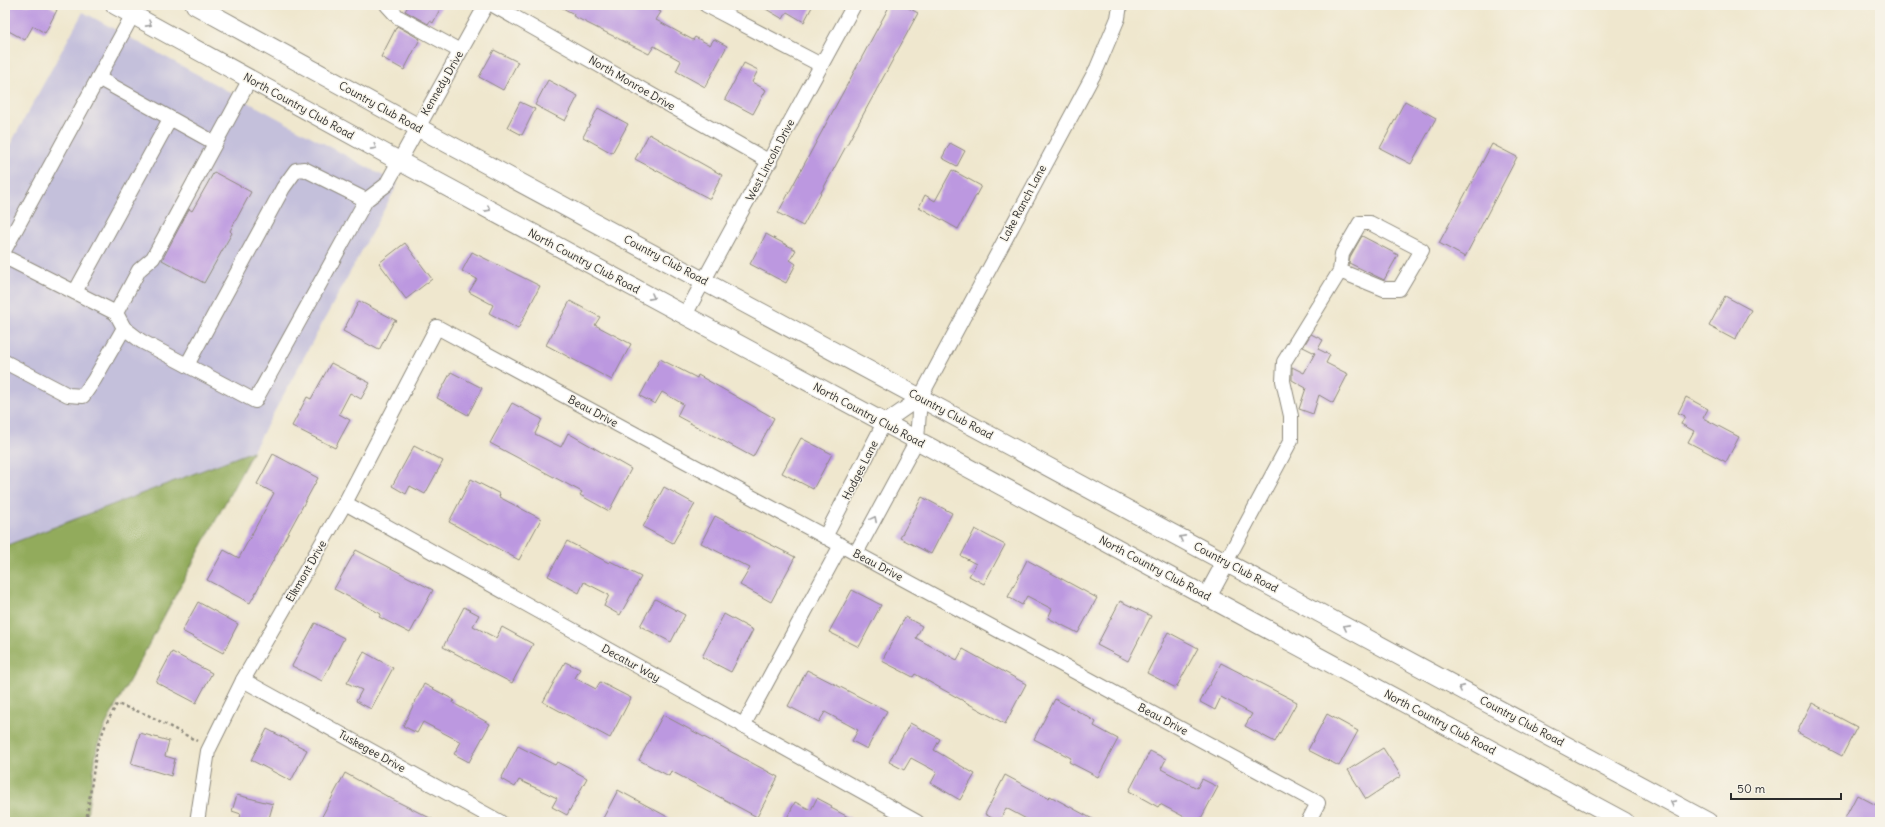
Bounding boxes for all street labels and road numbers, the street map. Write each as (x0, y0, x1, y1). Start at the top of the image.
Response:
street label: Kennedy Drive (418, 48, 466, 118)
street label: North Monroe Drive (586, 53, 678, 113)
street label: North Country Club Road (241, 70, 357, 143)
street label: Country Club Road (337, 78, 426, 136)
street label: West Lincoln Drive (742, 117, 798, 203)
street label: Lake Ranch Lane (997, 162, 1049, 244)
street label: North Country Club Road (526, 226, 643, 297)
street label: Country Club Road (621, 232, 711, 288)
street label: North Country Club Road (811, 380, 928, 451)
street label: Country Club Road (906, 386, 996, 442)
street label: Beau Drive (566, 392, 620, 430)
street label: Hodges Lane (839, 438, 881, 502)
street label: North Country Club Road (1097, 533, 1214, 604)
street label: Elkmont Drive (283, 538, 329, 604)
street label: Country Club Road (1191, 539, 1281, 595)
street label: Beau Drive (851, 546, 905, 584)
street label: Decatur Way (599, 641, 663, 685)
street label: North Country Club Road (1382, 687, 1499, 758)
street label: Country Club Road (1477, 693, 1567, 749)
street label: Beau Drive (1136, 700, 1190, 738)
street label: Tuskegee Drive (336, 727, 408, 775)

